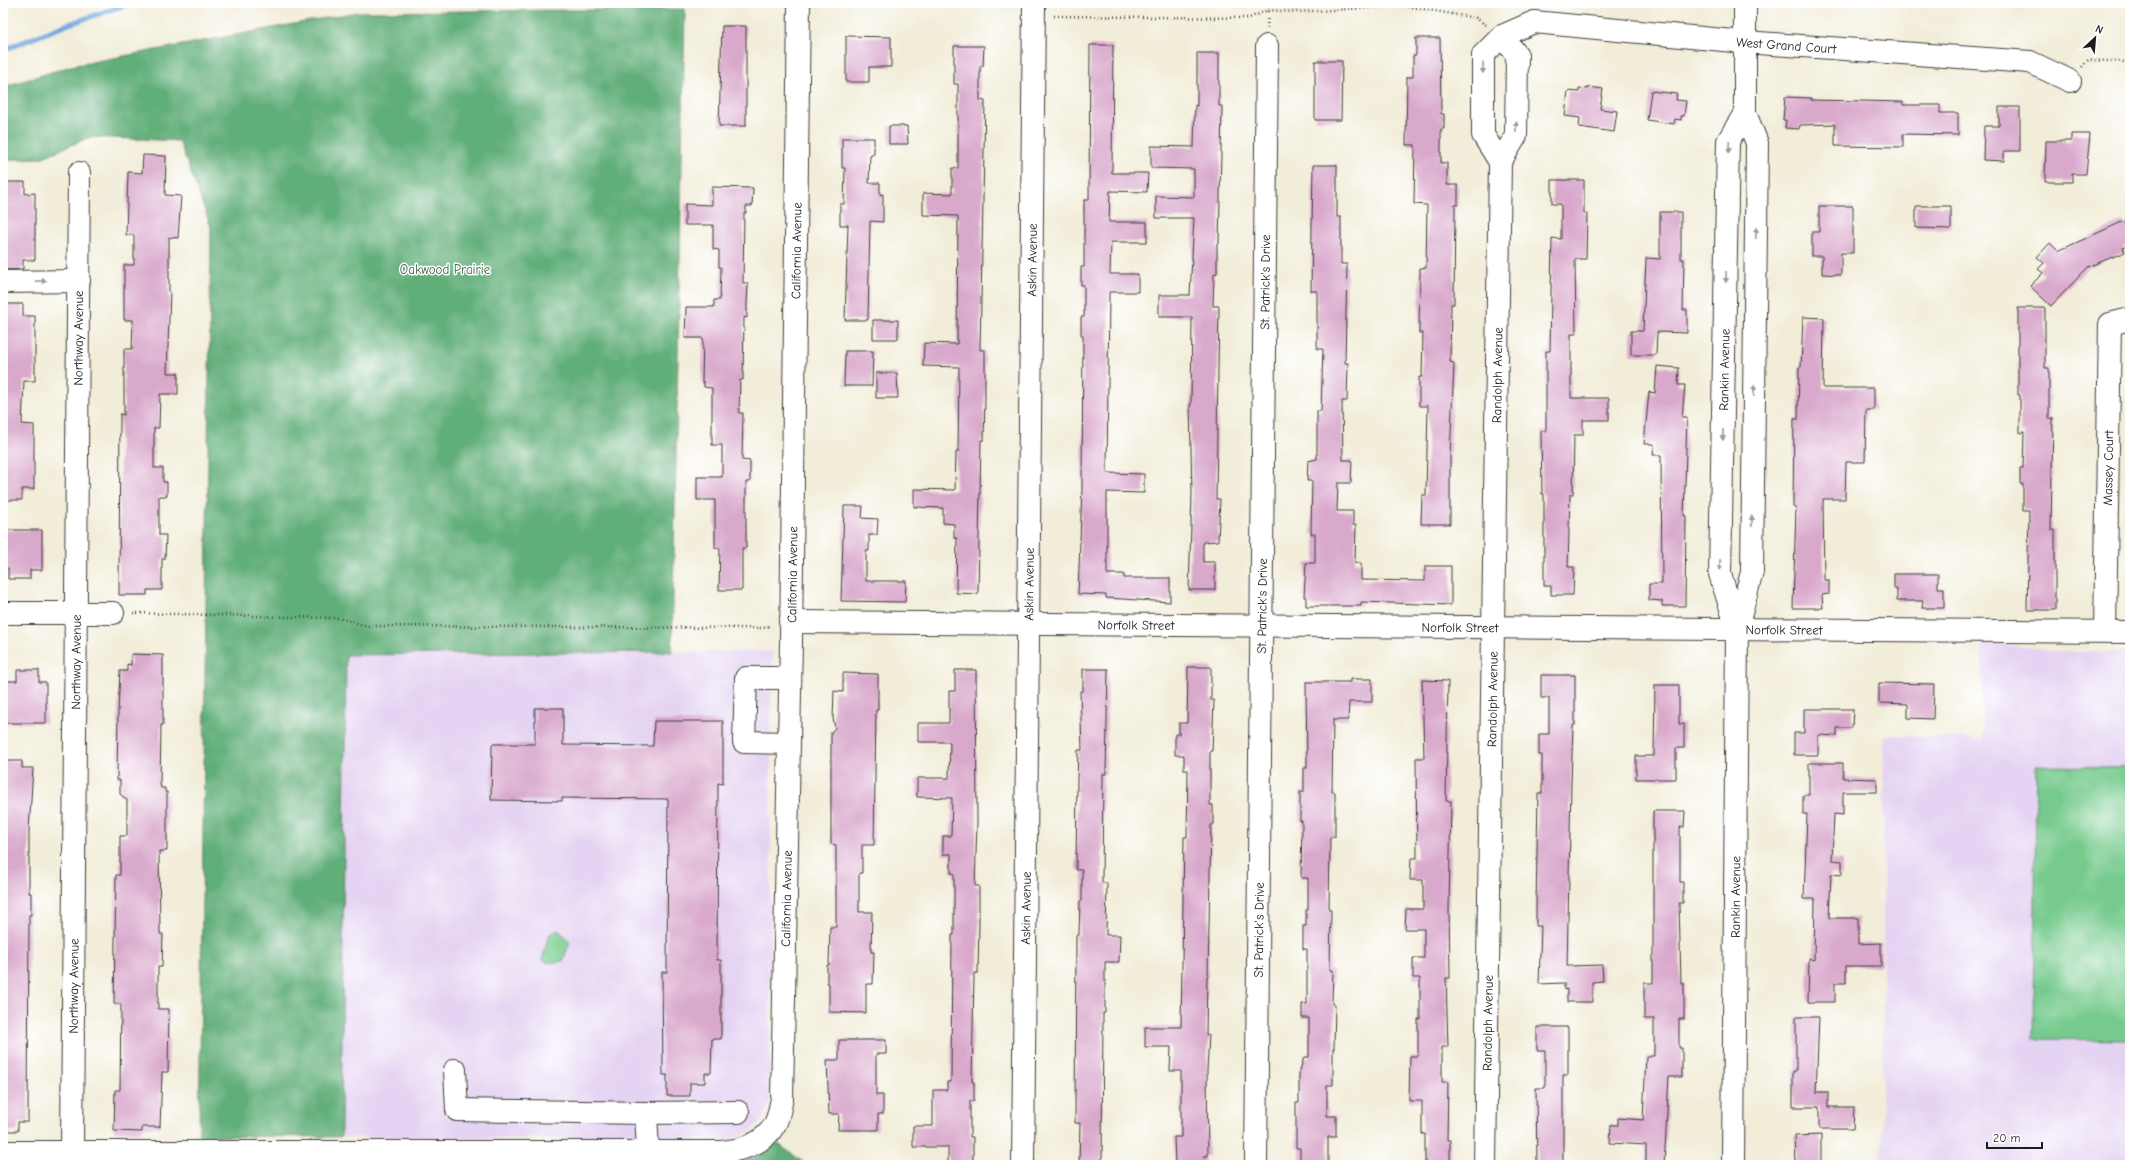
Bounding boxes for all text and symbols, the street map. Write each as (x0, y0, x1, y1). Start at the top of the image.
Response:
north arrow (2075, 18, 2115, 58)
text: N (2093, 22, 2105, 37)
street label: West Grand Court (1736, 34, 1838, 56)
one-way arrow (1480, 62, 1486, 75)
one-way arrow (1513, 120, 1519, 133)
one-way arrow (1725, 141, 1732, 153)
street label: California Avenue (788, 202, 804, 299)
street label: Askin Avenue (1024, 223, 1039, 297)
one-way arrow (1753, 226, 1759, 239)
street label: St. Patrick's Drive (1257, 234, 1273, 330)
park label: Oakwood Prairie (400, 262, 491, 277)
one-way arrow (1723, 271, 1729, 284)
one-way arrow (35, 278, 47, 285)
street label: Northway Avenue (70, 290, 86, 386)
street label: Randolph Avenue (1489, 326, 1505, 423)
street label: Rankin Avenue (1716, 328, 1732, 411)
one-way arrow (1751, 384, 1757, 397)
one-way arrow (1720, 429, 1726, 442)
street label: Massey Court (2100, 429, 2116, 506)
one-way arrow (1749, 515, 1756, 527)
street label: California Avenue (784, 526, 800, 623)
street label: Askin Avenue (1021, 547, 1036, 621)
street label: St. Patrick's Drive (1254, 558, 1269, 654)
one-way arrow (1717, 559, 1724, 571)
street label: Northway Avenue (68, 614, 83, 710)
street label: Norfolk Street (1097, 617, 1176, 632)
street label: Norfolk Street (1421, 619, 1500, 635)
street label: Norfolk Street (1745, 622, 1824, 637)
street label: Randolph Avenue (1484, 650, 1500, 747)
street label: California Avenue (777, 850, 794, 947)
street label: Rankin Avenue (1727, 855, 1743, 938)
street label: Askin Avenue (1018, 871, 1033, 945)
street label: St. Patrick's Drive (1250, 882, 1266, 978)
street label: Northway Avenue (65, 938, 81, 1034)
street label: Randolph Avenue (1479, 974, 1495, 1071)
scale bar (1987, 1124, 2042, 1150)
text: 20 m (1993, 1131, 2021, 1145)

